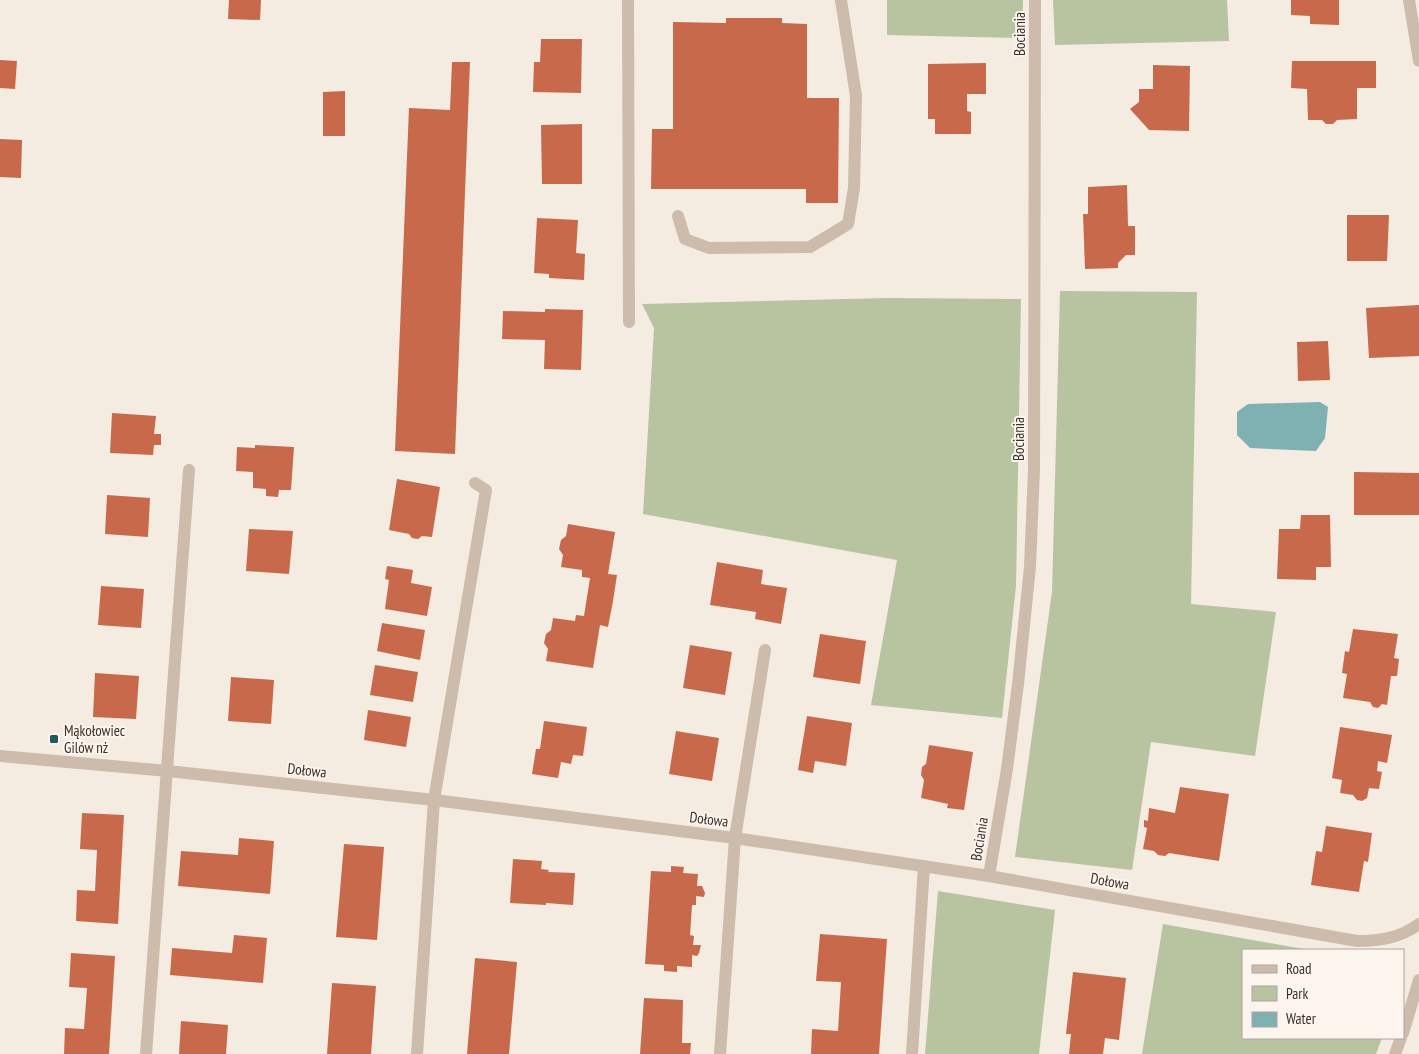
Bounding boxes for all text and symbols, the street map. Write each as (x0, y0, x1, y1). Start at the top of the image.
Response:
street label: Bociania (1010, 12, 1029, 56)
street label: Bociania (1009, 417, 1028, 461)
place label: Mąkołowiec Gilów nż (64, 721, 126, 757)
marker: Mąkołowiec Gilów nż (48, 733, 60, 745)
street label: Dołowa (287, 759, 327, 781)
street label: Dołowa (688, 807, 730, 831)
street label: Bociania (966, 816, 992, 862)
street label: Dołowa (1089, 868, 1131, 894)
legend (1242, 949, 1404, 1039)
text: Road (1286, 959, 1312, 978)
text: Park (1286, 984, 1308, 1003)
text: Water (1286, 1009, 1317, 1028)

